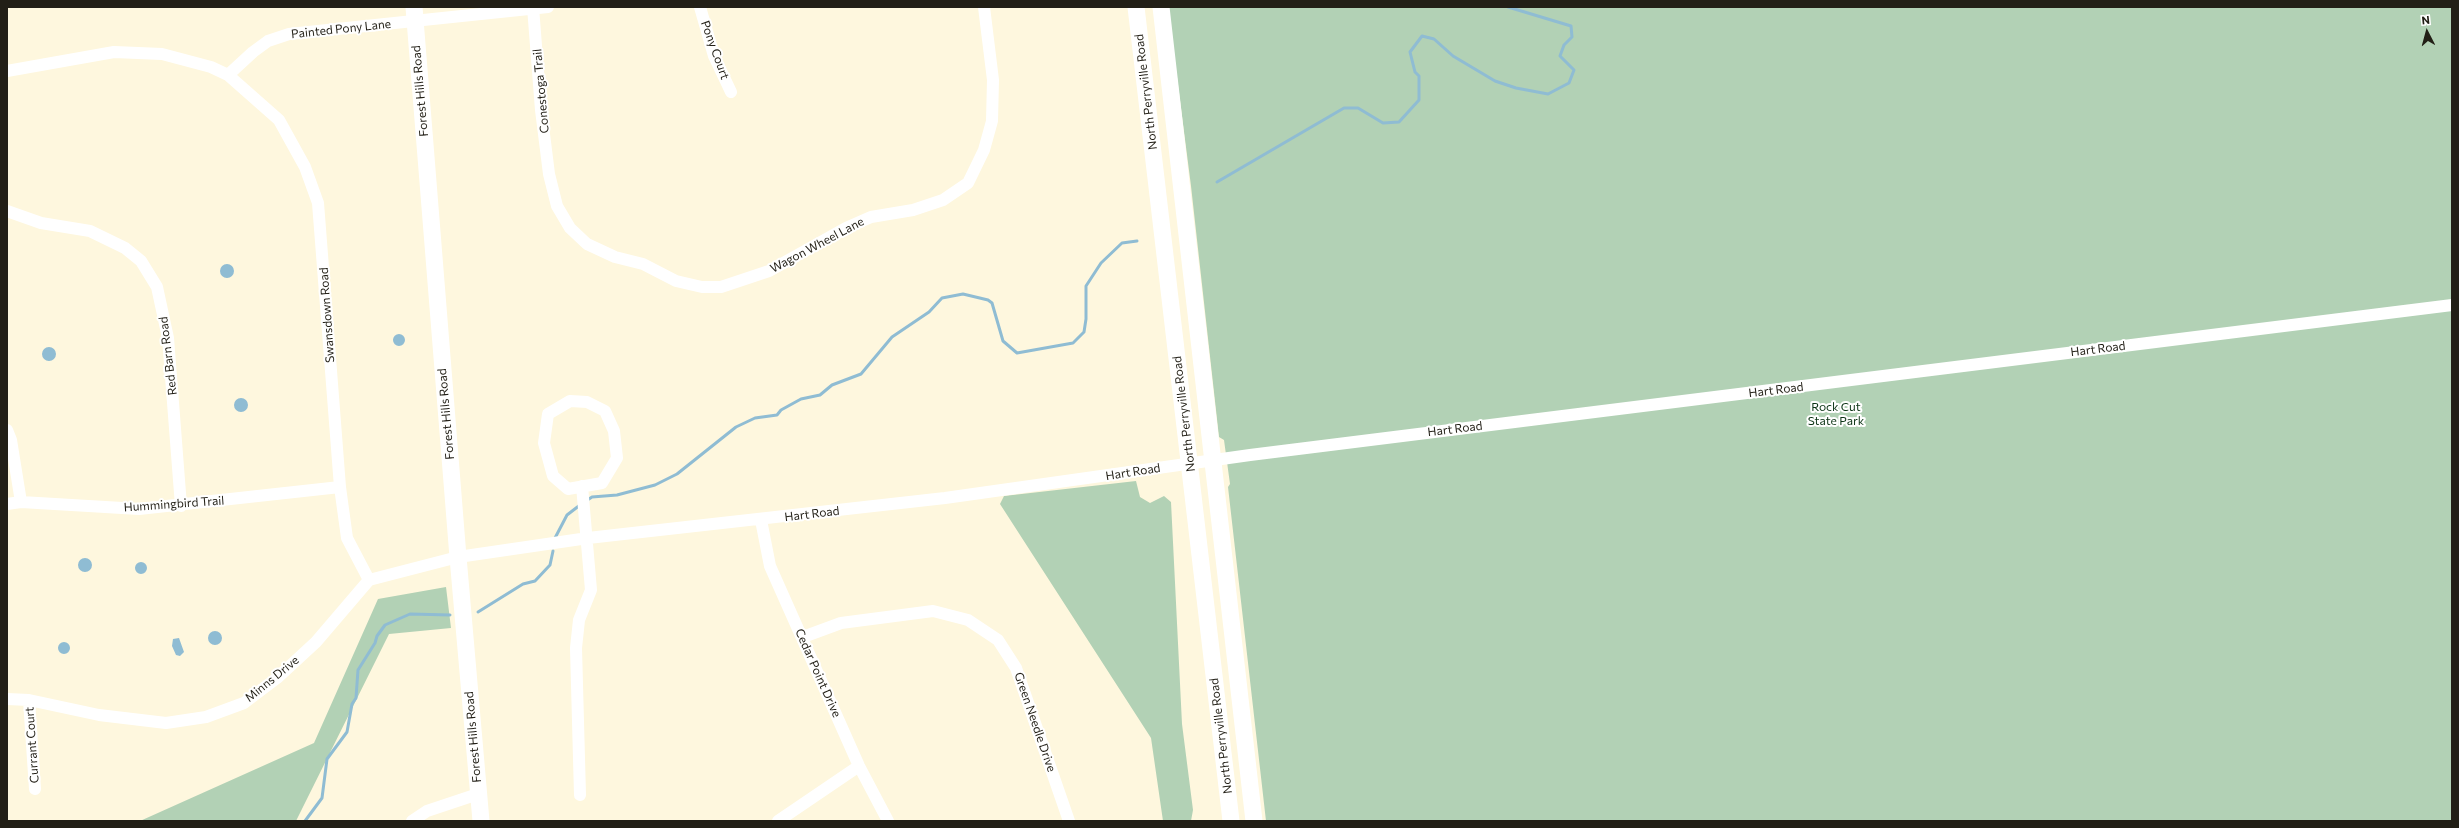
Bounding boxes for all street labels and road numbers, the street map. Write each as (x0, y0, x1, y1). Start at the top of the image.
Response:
street label: Painted Pony Lane (290, 17, 392, 41)
street label: Pony Court (698, 19, 732, 81)
street label: North Perryville Road (1132, 33, 1160, 151)
street label: Forest Hills Road (409, 45, 431, 137)
street label: Conestoga Trail (530, 48, 552, 134)
street label: Wagon Wheel Lane (768, 214, 866, 276)
street label: Swansdown Road (316, 267, 338, 363)
street label: Red Barn Road (156, 316, 180, 396)
street label: Hart Road (2070, 338, 2126, 360)
street label: North Perryville Road (1170, 355, 1198, 473)
street label: Forest Hills Road (435, 368, 457, 460)
street label: Hart Road (1748, 379, 1804, 401)
street label: Hart Road (1427, 418, 1483, 440)
street label: Hart Road (1105, 461, 1161, 483)
street label: Hummingbird Trail (123, 493, 225, 515)
street label: Hart Road (784, 503, 840, 525)
street label: Cedar Point Drive (792, 626, 844, 720)
street label: Minns Drive (242, 653, 302, 705)
street label: Green Needle Drive (1011, 670, 1059, 774)
street label: North Perryville Road (1207, 677, 1235, 795)
street label: Forest Hills Road (462, 691, 484, 783)
street label: Currant Court (22, 706, 42, 784)

